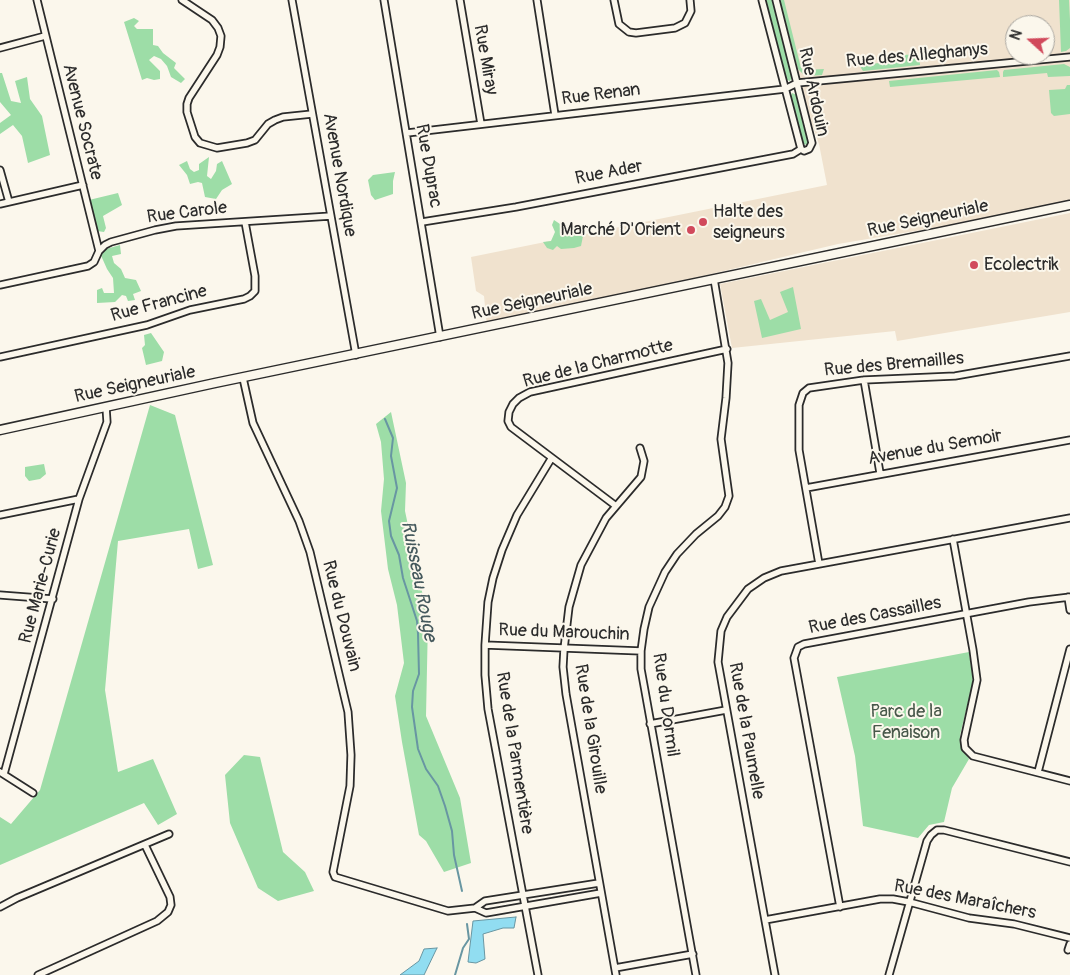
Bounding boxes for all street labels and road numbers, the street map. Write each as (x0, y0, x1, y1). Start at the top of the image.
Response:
street label: Rue Miray (468, 23, 502, 97)
street label: Rue des Alleghanys (845, 39, 989, 73)
street label: Rue Ardouin (793, 46, 833, 138)
street label: Avenue Socrate (57, 62, 107, 182)
street label: Rue Renan (560, 79, 642, 111)
street label: Avenue Nordique (317, 111, 361, 239)
street label: Rue Duprac (410, 122, 446, 210)
street label: Rue Ader (573, 156, 645, 190)
street label: Rue Seigneuriale (866, 196, 990, 242)
street label: Rue Carole (146, 197, 228, 229)
street label: Rue Seigneuriale (470, 279, 594, 325)
street label: Rue Francine (109, 281, 209, 327)
street label: Rue de la Charmotte (521, 335, 675, 393)
street label: Rue des Bremailles (823, 348, 965, 382)
street label: Rue Seigneuriale (73, 362, 197, 408)
street label: Avenue du Semoir (866, 426, 1004, 470)
street label: Rue Marie-Curie (15, 526, 67, 646)
street label: Rue du Douvain (317, 558, 365, 674)
street label: Rue des Cassailles (807, 593, 943, 639)
street label: Rue du Marouchin (498, 620, 630, 646)
street label: Rue du Dormil (647, 652, 683, 758)
street label: Rue de la Paumelle (723, 661, 769, 801)
street label: Rue de la Girouille (569, 663, 611, 795)
street label: Rue de la Parmentière (490, 670, 538, 836)
street label: Rue des Maraîchers (892, 876, 1038, 924)

